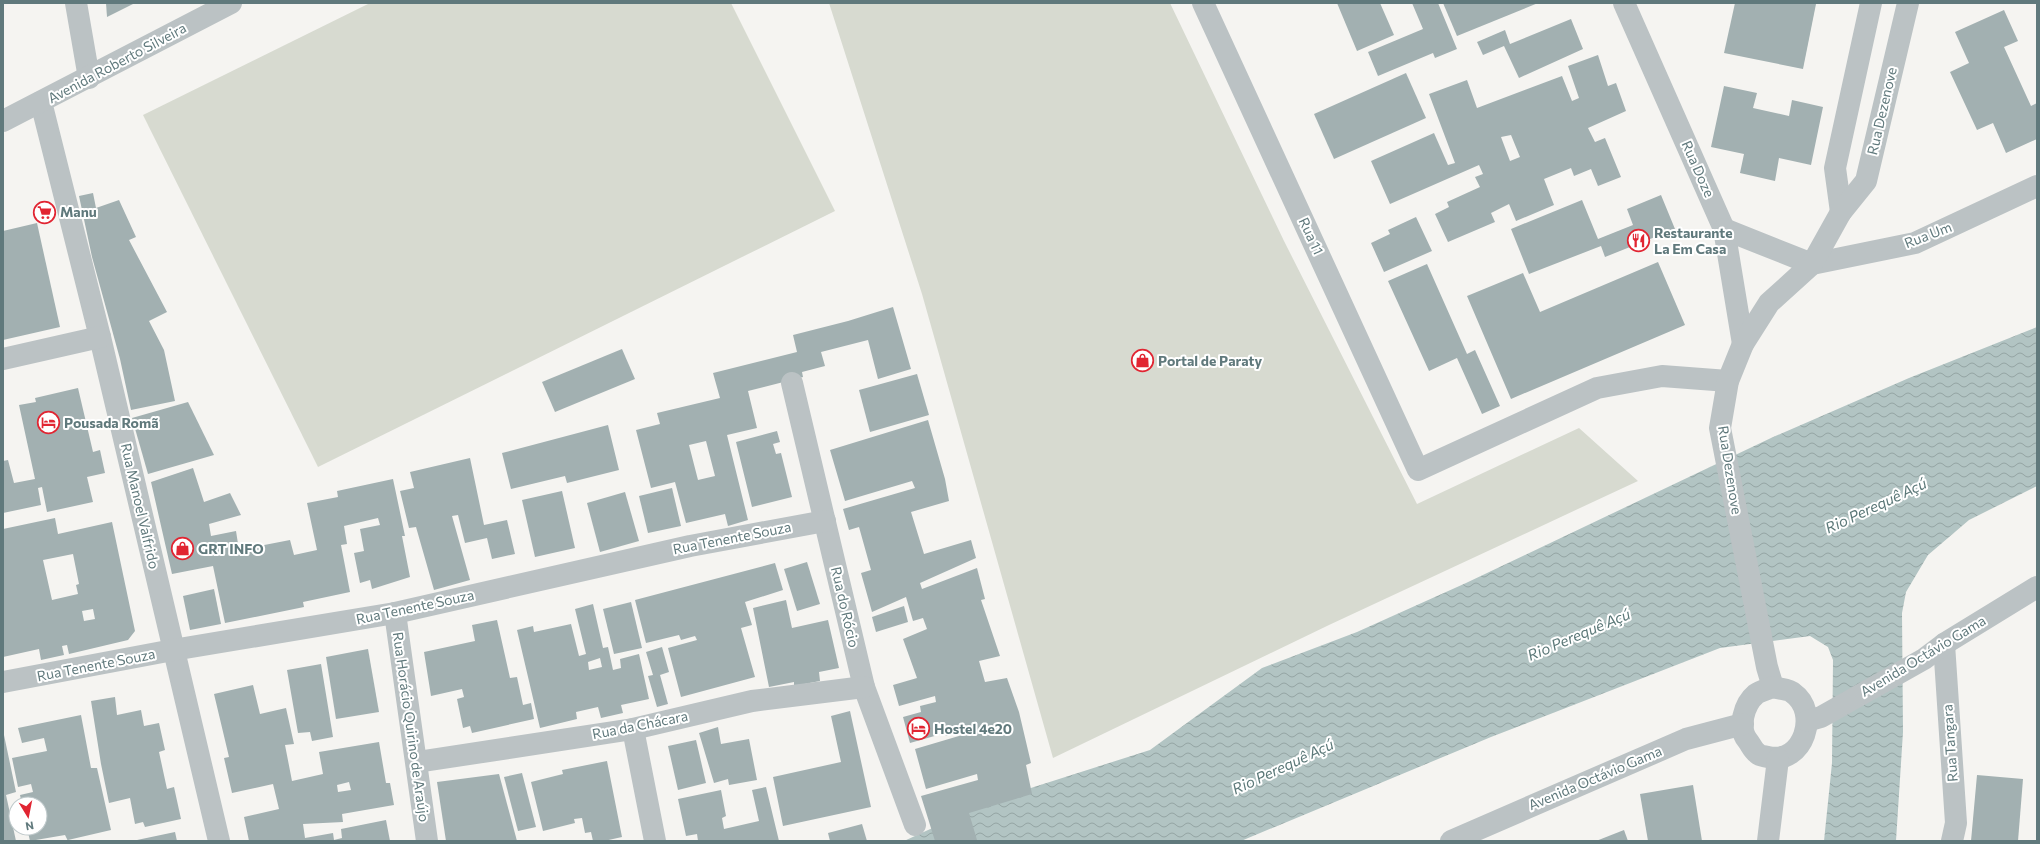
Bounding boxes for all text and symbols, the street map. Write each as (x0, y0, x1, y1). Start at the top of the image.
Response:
street label: Avenida Roberto Silveira (45, 19, 189, 106)
street label: Rua Dezenove (1863, 65, 1900, 156)
street label: Rua Doze (1678, 138, 1718, 200)
supermarket icon: Manu (31, 199, 57, 225)
place label: Manu (60, 203, 97, 220)
street label: Rua 11 (1295, 214, 1327, 257)
street label: Rua Um (1902, 218, 1954, 251)
place label: Restaurante La Em Casa (1654, 224, 1733, 257)
restaurant icon: Restaurante La Em Casa (1625, 228, 1651, 254)
shop icon: Portal de Paraty (1130, 348, 1156, 374)
place label: Portal de Paraty (1158, 352, 1262, 369)
hotel icon: Pousada Romã (35, 410, 61, 436)
place label: Pousada Romã (64, 414, 158, 431)
street label: Rua Dezenove (1715, 424, 1746, 516)
street label: Rua Manoel Valfrido (118, 441, 163, 570)
water label: Rio Perequê Açú (1822, 473, 1930, 536)
street label: Rua Tenente Souza (671, 518, 793, 557)
shop icon: GRT INFO (170, 536, 196, 562)
place label: GRT INFO (198, 540, 264, 557)
street label: Rua do Rócio (828, 565, 863, 649)
street label: Rua Tenente Souza (354, 586, 475, 627)
water label: Rio Perequê Açú (1525, 604, 1633, 664)
street label: Avenida Octávio Gama (1857, 611, 1989, 700)
street label: Rua Horácio Quirino de Araújo (390, 631, 433, 823)
street label: Rua Tenente Souza (35, 645, 157, 684)
street label: Rua Tangara (1938, 704, 1961, 782)
street label: Rua da Chácara (591, 707, 689, 742)
hotel icon: Hostel 4e20 (905, 716, 931, 742)
place label: Hostel 4e20 (934, 720, 1012, 737)
water label: Rio Perequê Açú (1229, 734, 1337, 797)
street label: Avenida Octávio Gama (1526, 742, 1664, 813)
north arrow (8, 796, 48, 836)
text: N (25, 819, 35, 833)

